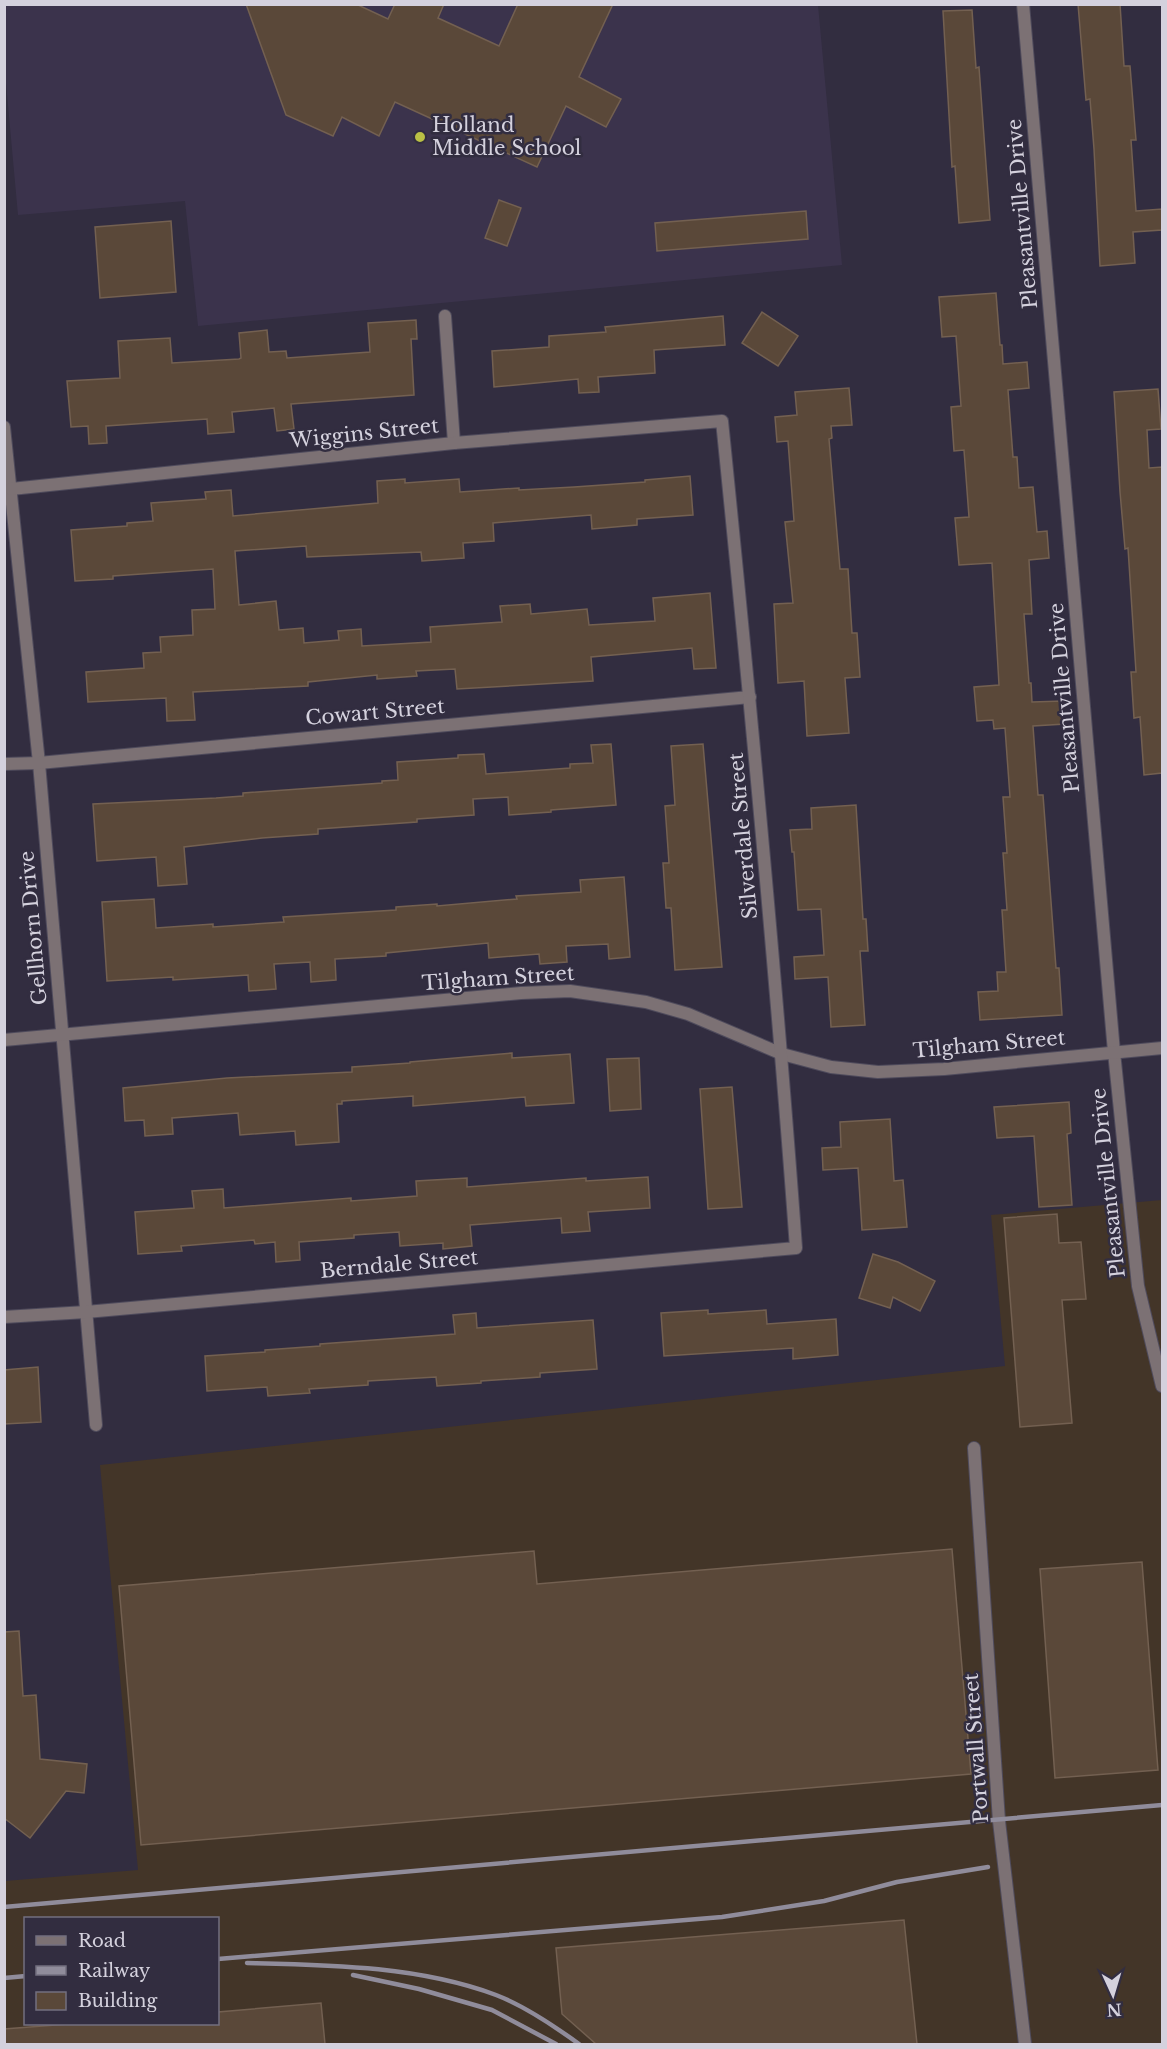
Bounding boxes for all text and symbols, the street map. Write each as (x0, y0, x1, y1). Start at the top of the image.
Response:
place label: Holland Middle School (432, 113, 581, 160)
street label: Pleasantville Drive (1002, 118, 1042, 310)
marker: Holland Middle School (413, 130, 427, 144)
street label: Wiggins Street (287, 413, 440, 453)
street label: Pleasantville Drive (1044, 602, 1084, 794)
street label: Cowart Street (304, 694, 446, 730)
street label: Silverdale Street (724, 751, 762, 920)
street label: Gellhorn Drive (14, 850, 52, 1006)
street label: Tilgham Street (421, 961, 576, 995)
street label: Tilgham Street (912, 1025, 1067, 1063)
street label: Pleasantville Drive (1086, 1087, 1130, 1279)
street label: Berndale Street (319, 1245, 479, 1283)
street label: Portwall Street (959, 1672, 993, 1824)
legend (24, 1917, 219, 2025)
text: Road (78, 1930, 126, 1952)
text: Railway (78, 1960, 151, 1982)
north arrow (1083, 1965, 1143, 2025)
text: Building (78, 1990, 157, 2012)
text: N (1106, 1999, 1122, 2020)

